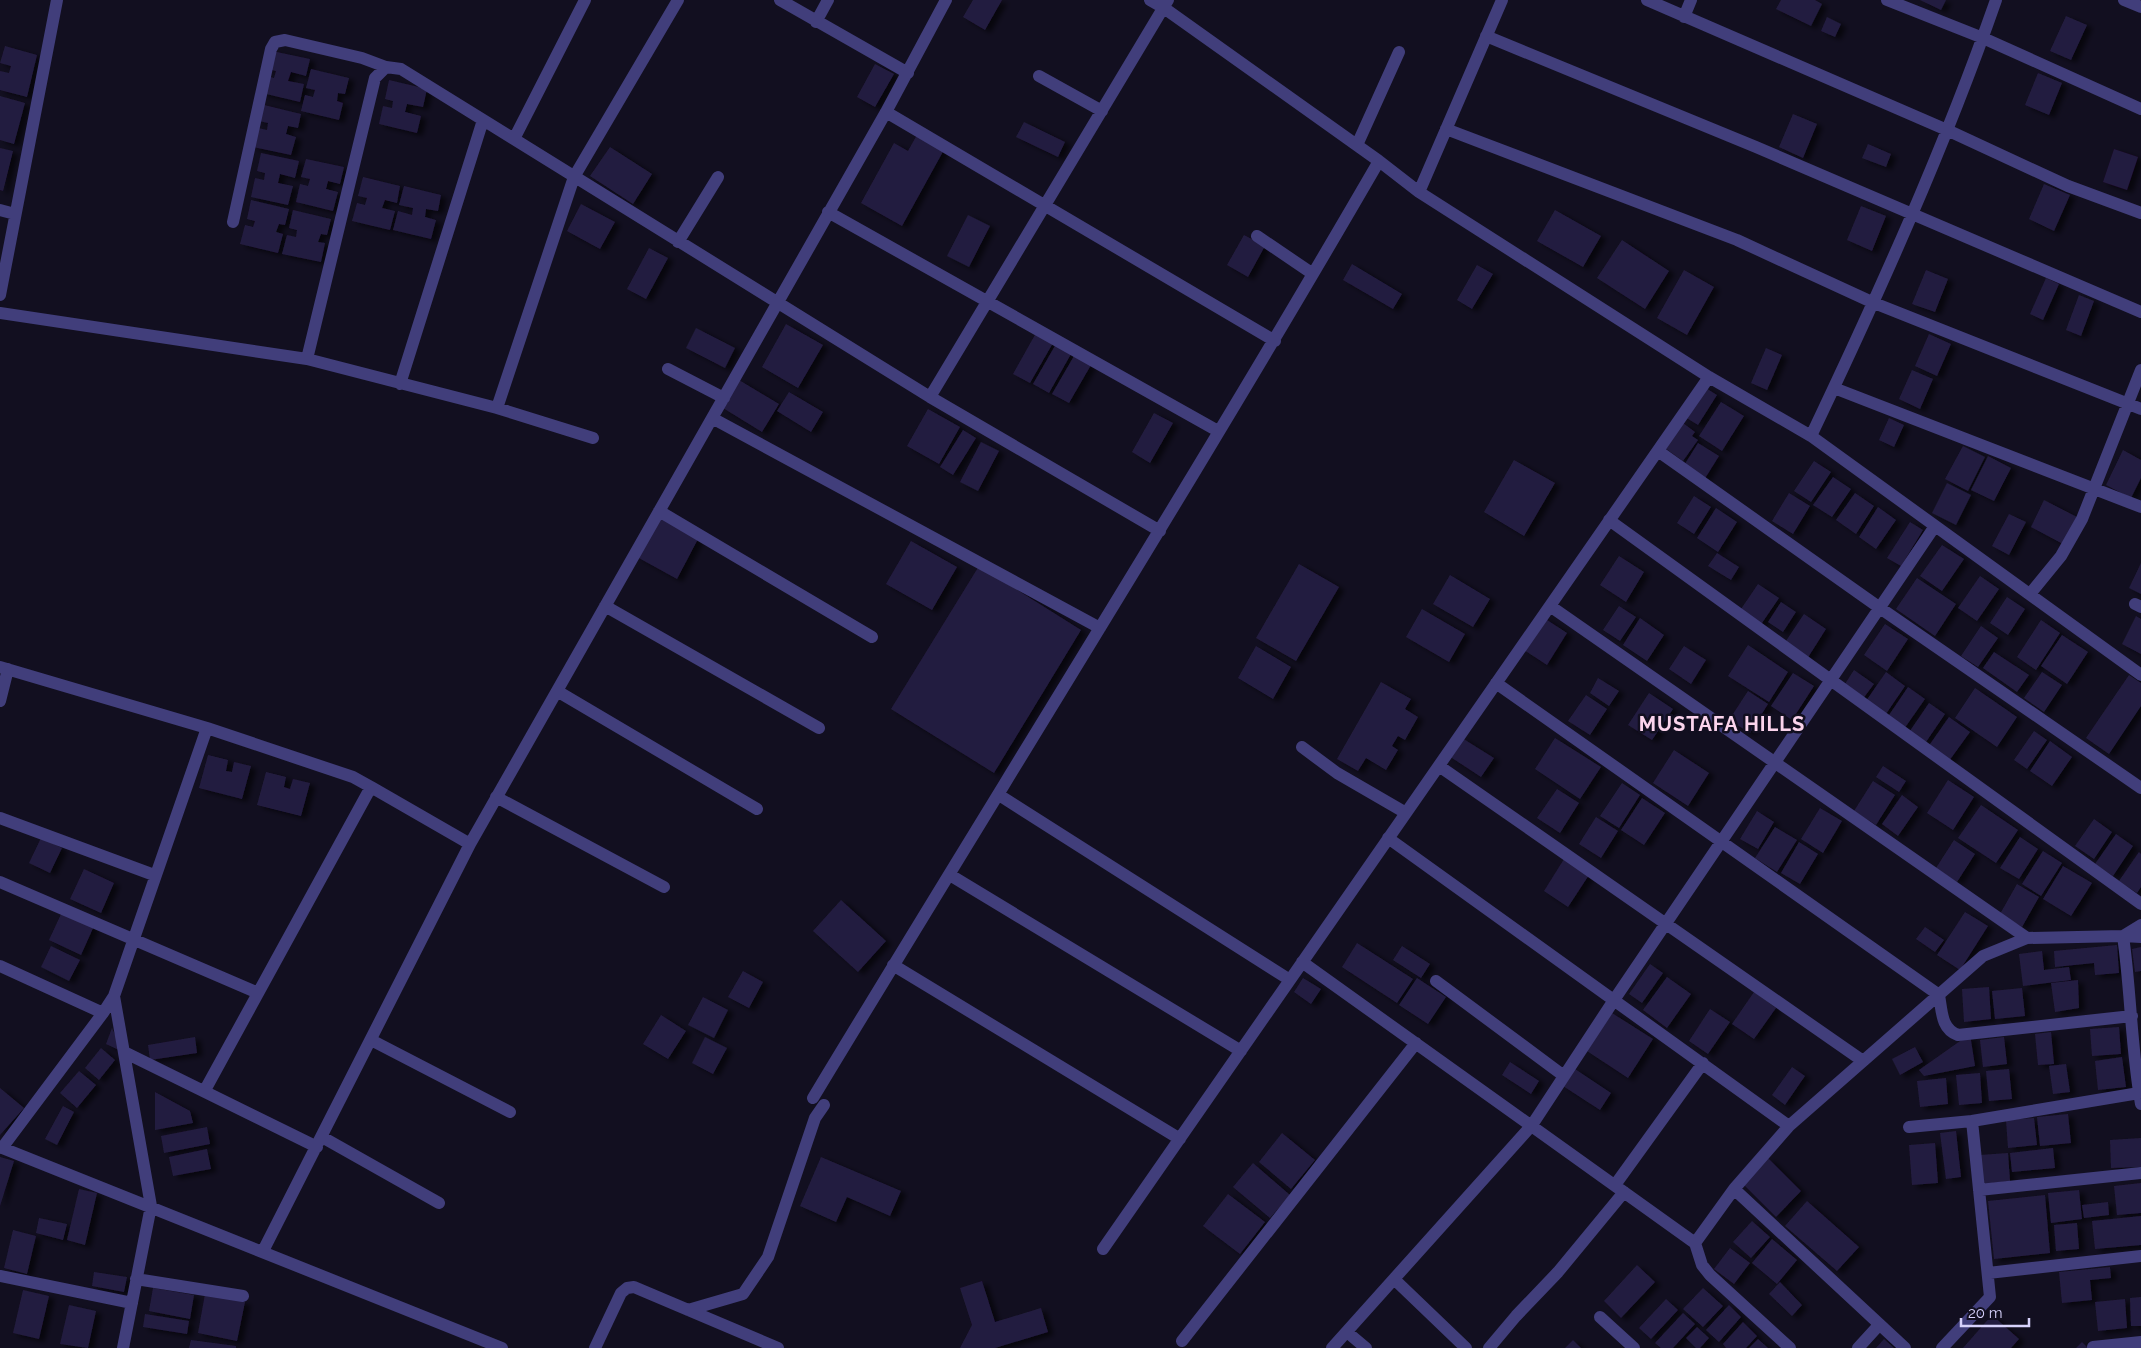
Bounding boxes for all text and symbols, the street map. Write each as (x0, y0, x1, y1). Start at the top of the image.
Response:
district label: MUSTAFA HILLS (1639, 712, 1805, 736)
scale bar (1961, 1296, 2028, 1328)
text: 20 m (1968, 1304, 2003, 1322)

